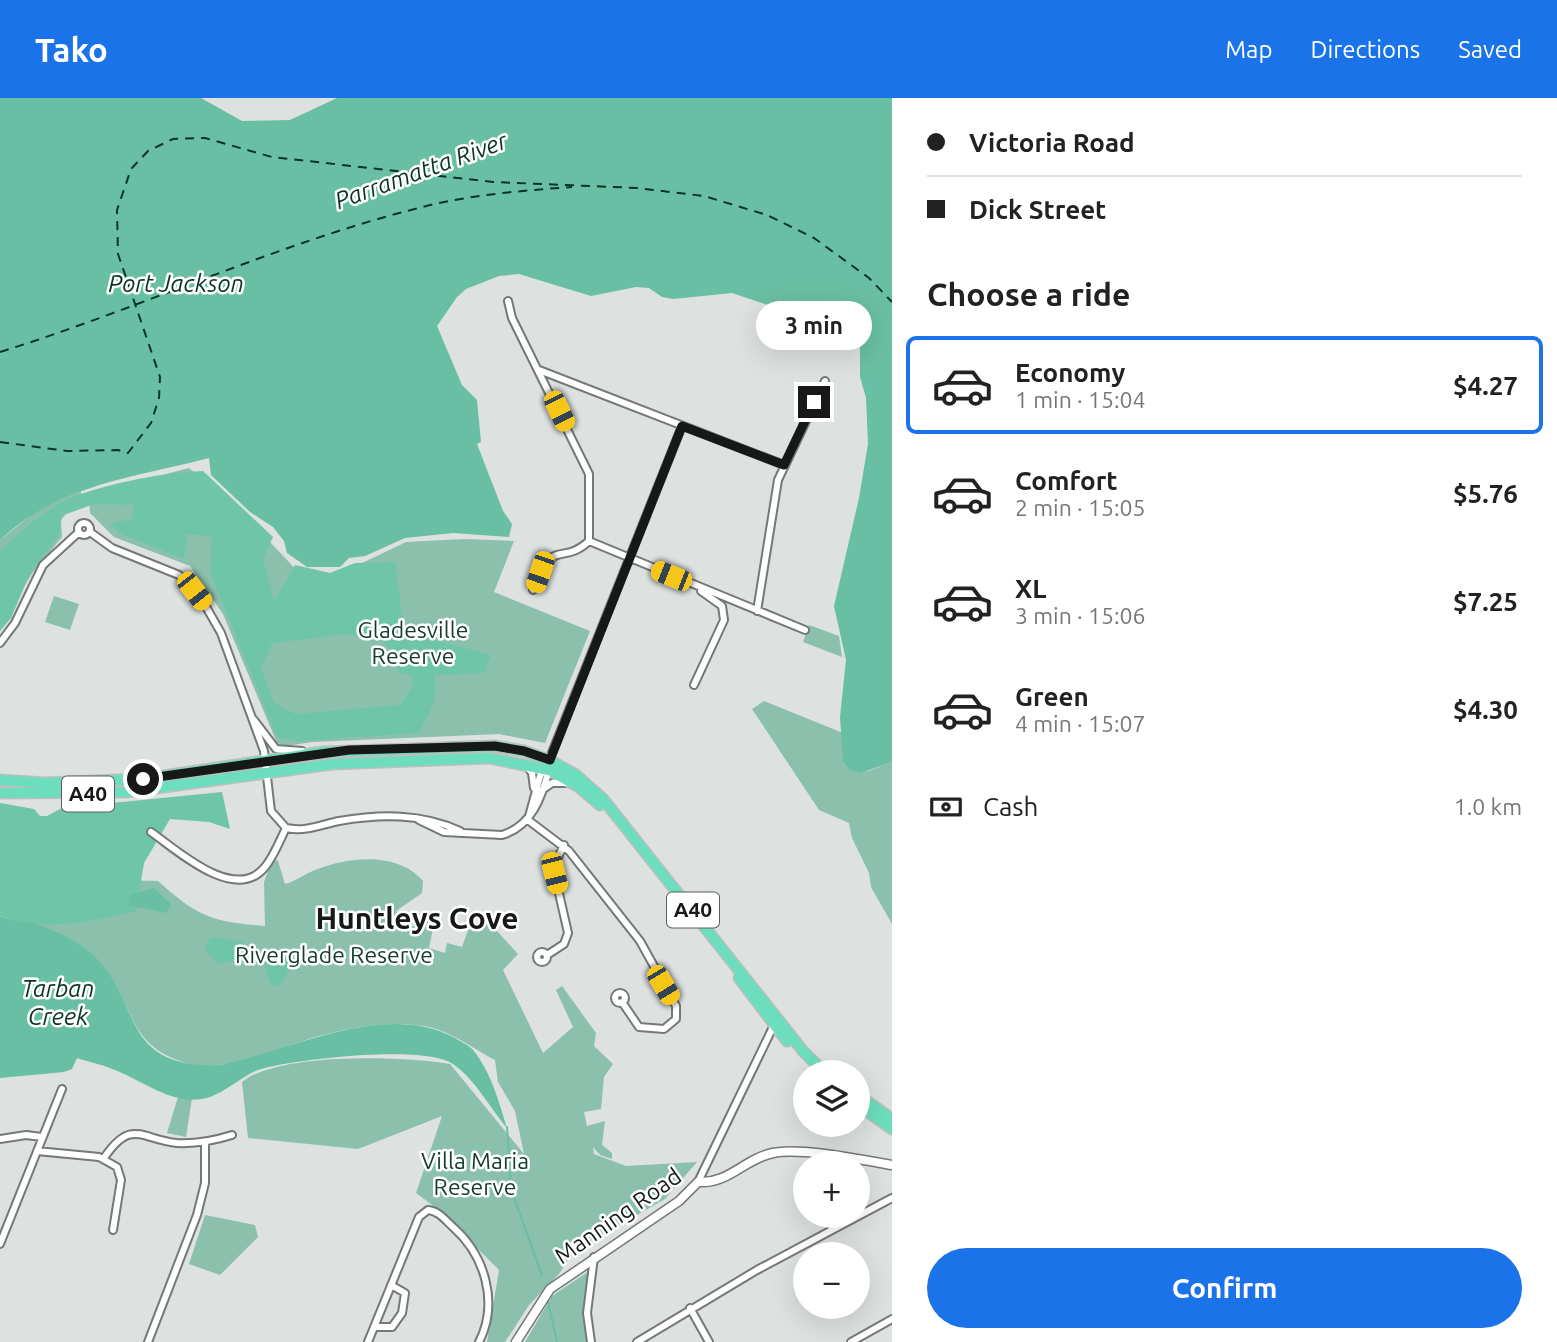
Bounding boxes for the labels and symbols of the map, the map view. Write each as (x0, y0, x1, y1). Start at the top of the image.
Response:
water label: Parramatta River (331, 127, 512, 214)
water label: Port Jackson (108, 270, 244, 297)
callout: 3 min (756, 300, 872, 350)
route end (798, 386, 830, 418)
car (541, 388, 578, 434)
car (524, 549, 557, 595)
car (648, 558, 695, 594)
car (173, 568, 216, 614)
park label: Gladesville Reserve (358, 617, 468, 668)
route start (127, 763, 159, 795)
road number: A40 (62, 776, 114, 812)
car (539, 850, 570, 896)
road number: A40 (667, 892, 719, 928)
district label: Huntleys Cove (316, 901, 518, 935)
park label: Riverglade Reserve (235, 942, 433, 967)
car (644, 962, 683, 1008)
water label: Tarban Creek (21, 975, 95, 1030)
park label: Villa Maria Reserve (421, 1148, 529, 1199)
street label: Manning Road (550, 1163, 686, 1268)

